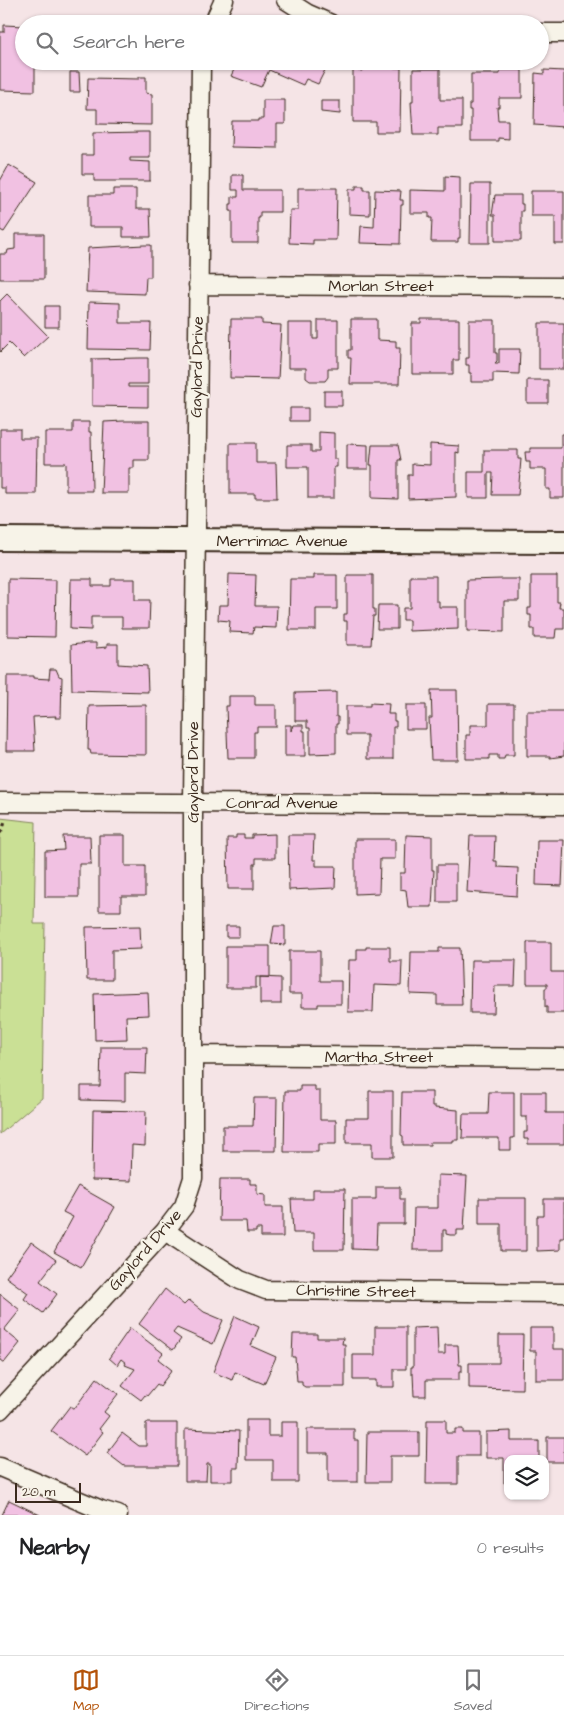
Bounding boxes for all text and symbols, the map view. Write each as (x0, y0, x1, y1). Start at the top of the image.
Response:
search box (15, 15, 549, 70)
icon: search (33, 29, 61, 57)
text: Search here (73, 29, 185, 56)
street label: Morlan Street (328, 275, 434, 297)
street label: Gaylord Drive (185, 316, 210, 418)
street label: Merrimac Avenue (216, 530, 348, 552)
street label: Gaylord Drive (182, 721, 205, 823)
street label: Conrad Avenue (226, 792, 338, 814)
street label: Martha Street (325, 1046, 434, 1068)
street label: Gaylord Drive (103, 1204, 188, 1296)
street label: Christine Street (296, 1279, 417, 1303)
map controls (504, 1455, 549, 1500)
button: layers (504, 1455, 549, 1500)
scale bar (15, 1480, 81, 1503)
text: 20 m (22, 1482, 55, 1502)
text: Nearby (20, 1533, 90, 1562)
text: 0 results (477, 1537, 544, 1559)
tab: Map (72, 1666, 100, 1716)
tab: Directions (244, 1666, 309, 1716)
tab: Saved (454, 1666, 492, 1716)

